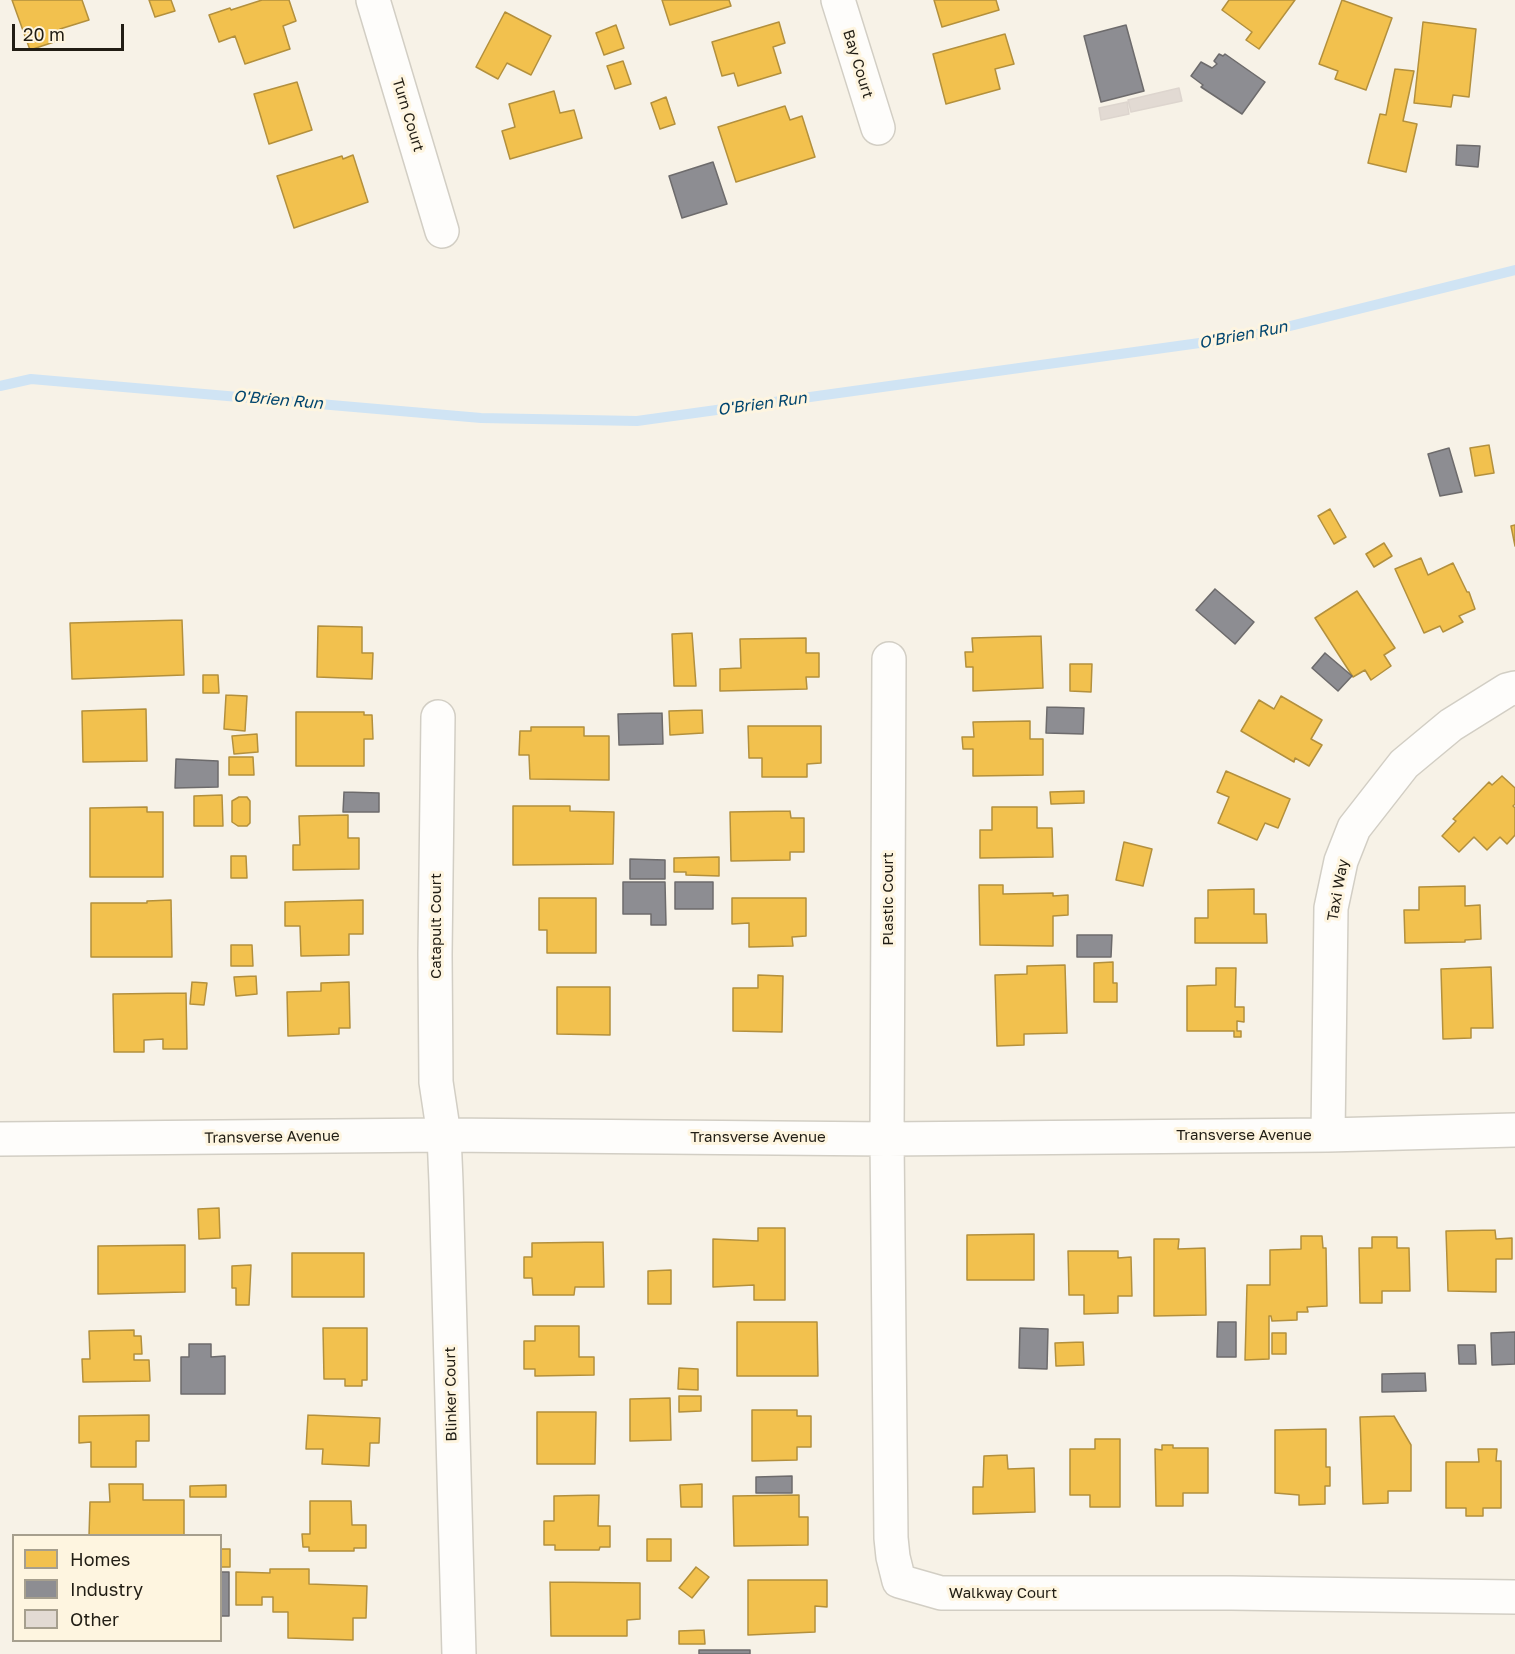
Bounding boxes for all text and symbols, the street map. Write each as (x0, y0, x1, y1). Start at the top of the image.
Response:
scale bar (15, 12, 128, 50)
text: 20 m (23, 23, 65, 45)
street label: Bay Court (839, 28, 877, 100)
street label: Turn Court (388, 76, 428, 154)
water label: O'Brien Run (1197, 317, 1289, 353)
water label: O'Brien Run (232, 387, 324, 413)
water label: O'Brien Run (716, 388, 808, 420)
street label: Plastic Court (879, 852, 897, 946)
street label: Taxi Way (1324, 858, 1352, 922)
street label: Catapult Court (427, 873, 445, 979)
street label: Transverse Avenue (1176, 1126, 1312, 1144)
street label: Transverse Avenue (204, 1127, 340, 1147)
street label: Transverse Avenue (690, 1128, 826, 1146)
street label: Blinker Court (441, 1346, 461, 1442)
legend (12, 1534, 222, 1642)
text: Homes (70, 1548, 130, 1570)
text: Industry (70, 1578, 143, 1600)
street label: Walkway Court (949, 1584, 1057, 1602)
text: Other (70, 1608, 119, 1630)

